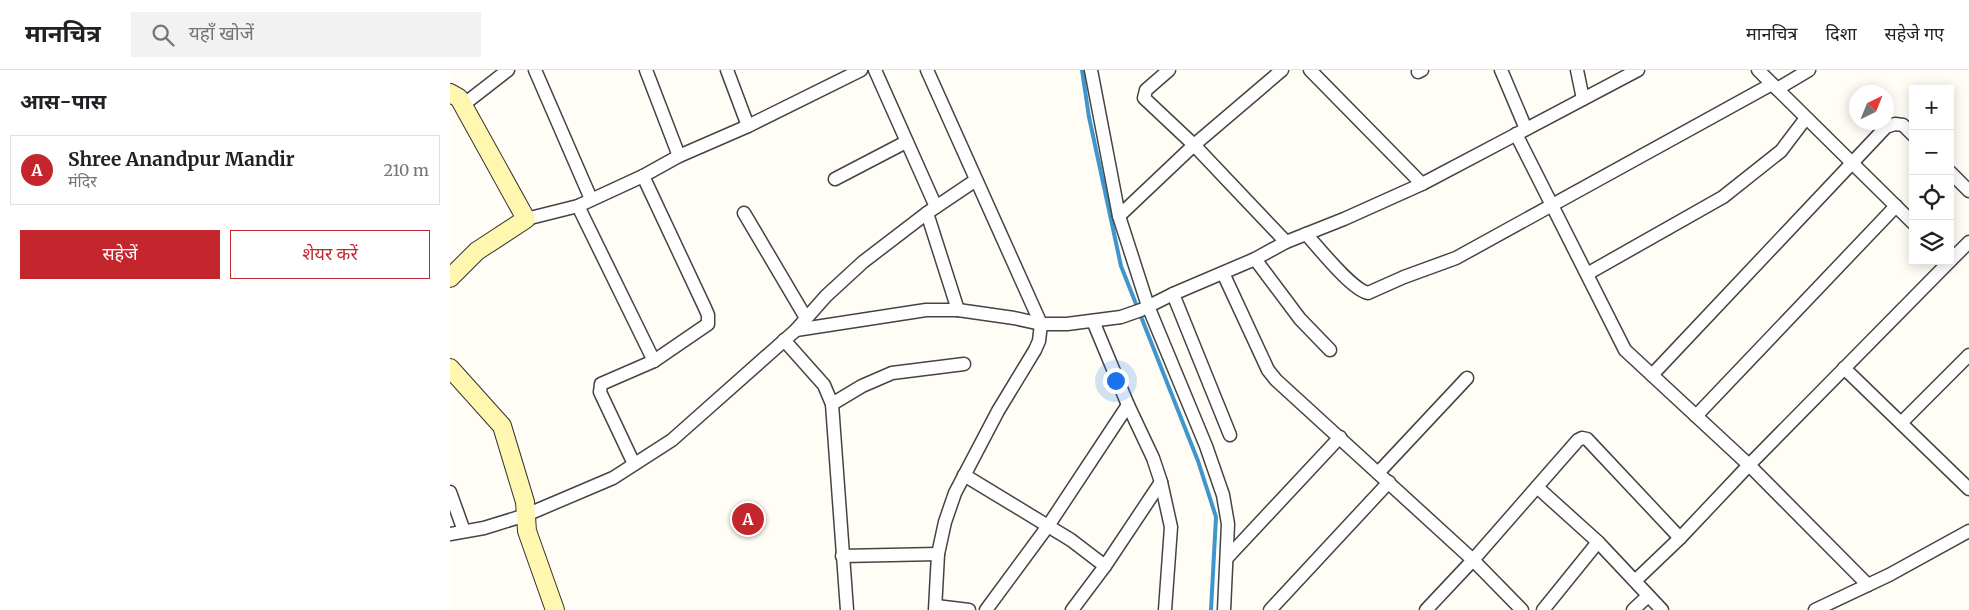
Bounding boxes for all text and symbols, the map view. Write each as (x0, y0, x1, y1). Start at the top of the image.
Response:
search box (131, 12, 481, 57)
text: मानचित्र (25, 18, 101, 49)
icon: search (149, 21, 177, 49)
text: यहाँ खोजें (189, 21, 254, 45)
text: मानचित्र (1746, 22, 1797, 45)
text: दिशा (1825, 22, 1857, 45)
text: सहेजे गए (1885, 22, 1944, 45)
north arrow (1849, 85, 1894, 130)
map controls (1909, 85, 1954, 265)
button: + (1909, 85, 1954, 130)
text: आस-पास (20, 88, 106, 115)
button: − (1909, 130, 1954, 175)
text: Shree Anandpur Mandir (68, 147, 295, 171)
text: A (31, 160, 43, 180)
text: 210 m (384, 160, 429, 180)
text: मंदिर (68, 171, 97, 191)
button: locate (1909, 175, 1954, 220)
button: layers (1909, 220, 1954, 265)
button: सहेजें (20, 230, 220, 279)
button: शेयर करें (230, 230, 430, 279)
your location (1103, 368, 1129, 394)
pin: A (732, 500, 764, 538)

